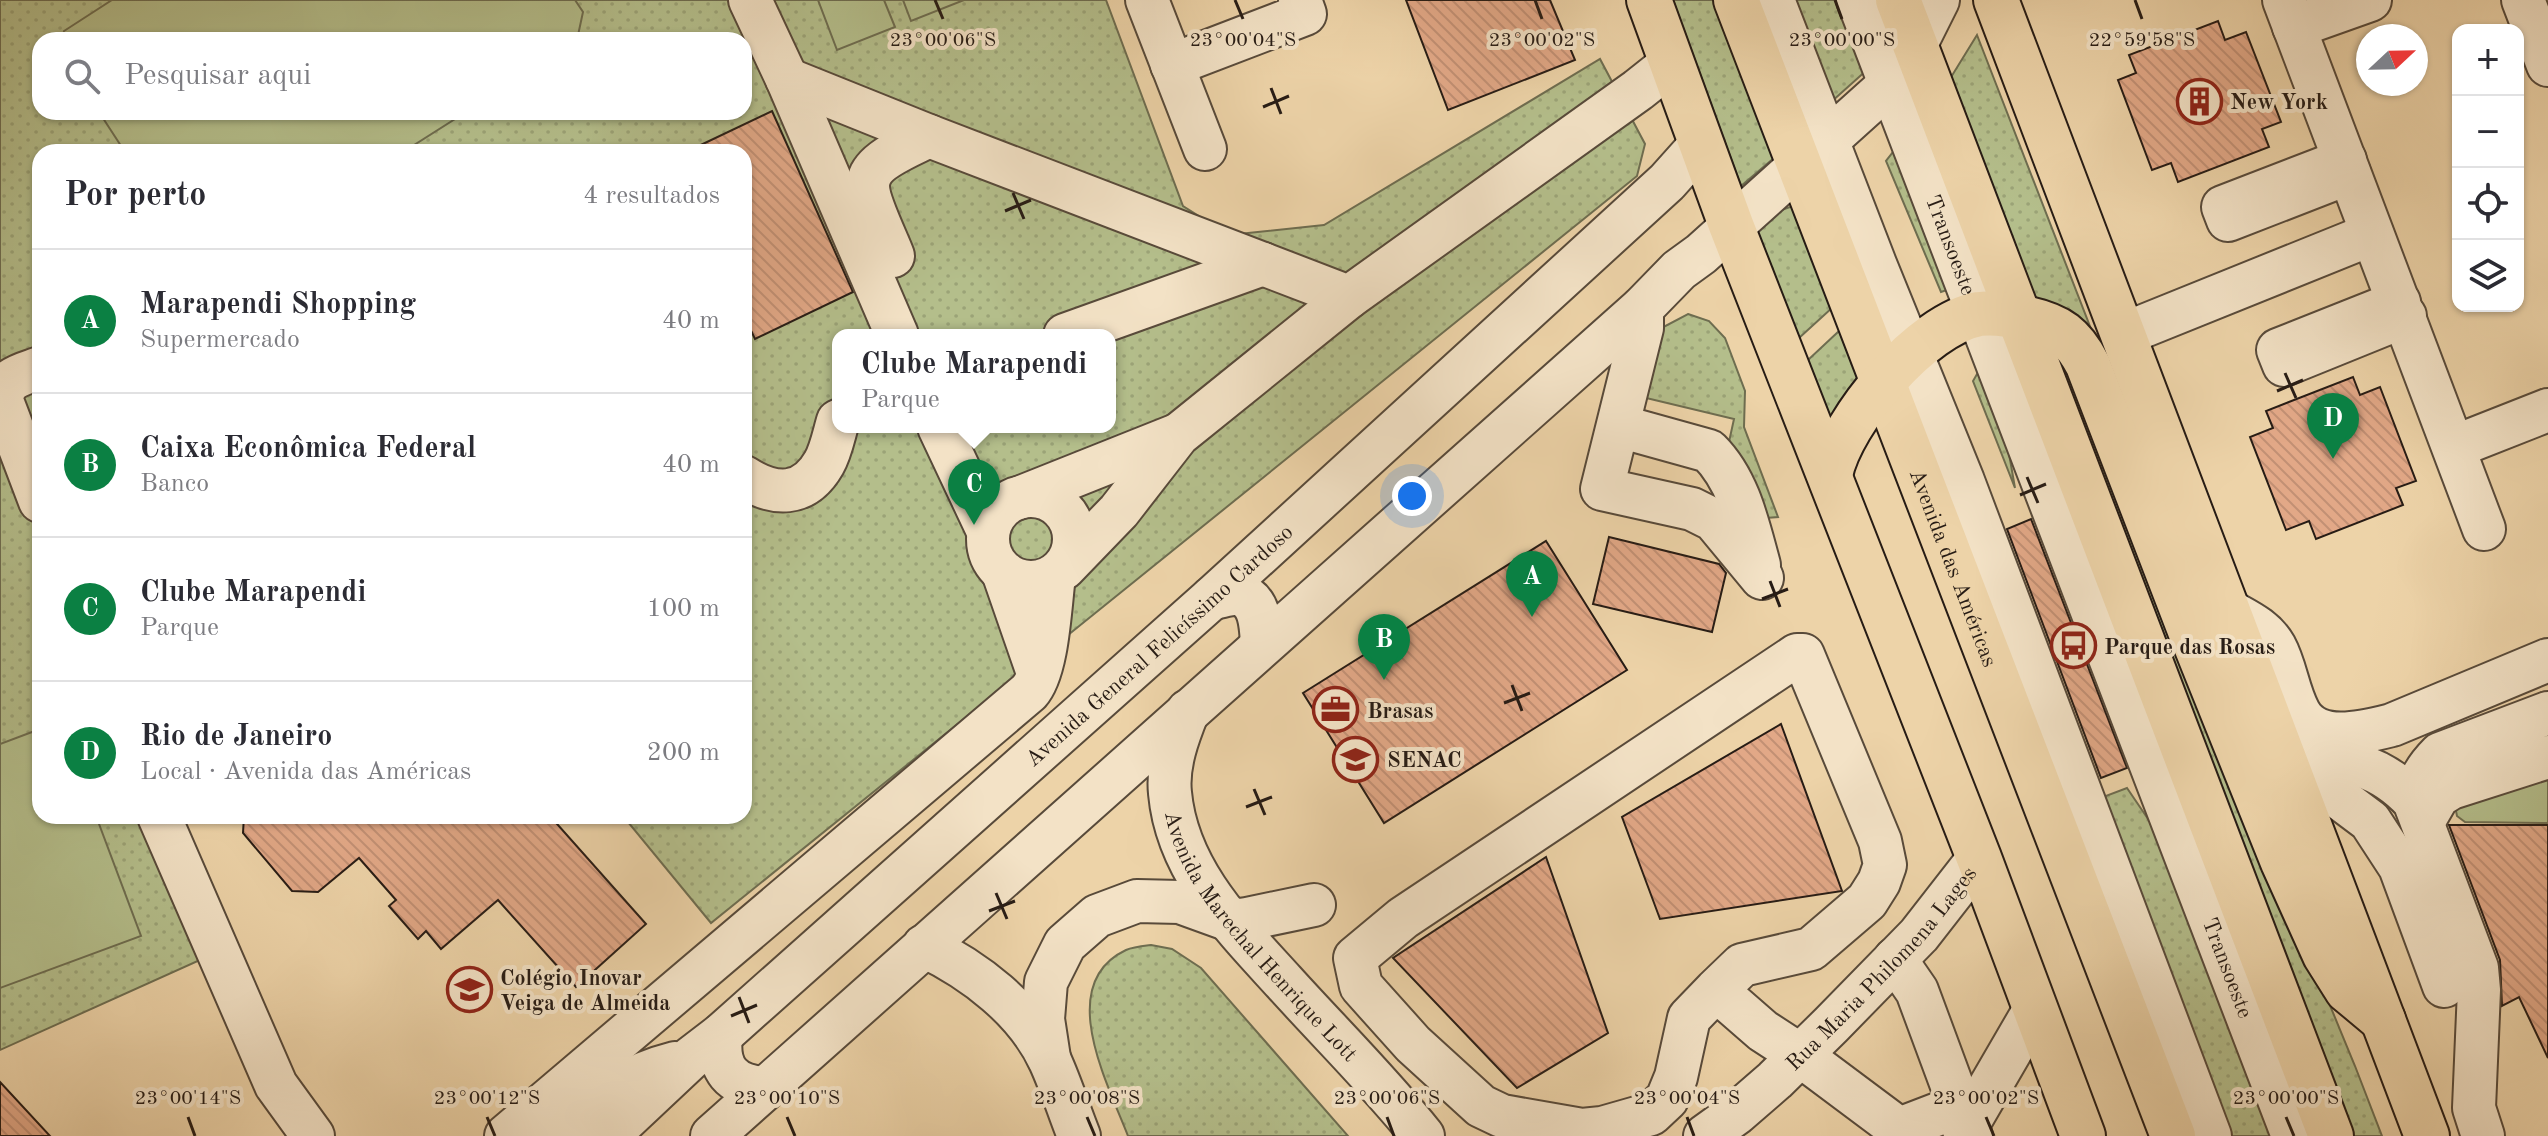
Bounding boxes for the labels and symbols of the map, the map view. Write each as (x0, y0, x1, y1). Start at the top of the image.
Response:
north arrow (2356, 24, 2428, 96)
text: 23°00'06"S (890, 31, 996, 51)
text: 23°00'04"S (1190, 31, 1296, 51)
text: 23°00'02"S (1489, 31, 1595, 51)
text: 23°00'00"S (1789, 31, 1895, 51)
text: 22°59'58"S (2089, 31, 2195, 51)
building icon: New York (2175, 77, 2223, 125)
place label: New York (2230, 92, 2328, 114)
street label: Transoeste (1921, 192, 1979, 299)
pin: D (2307, 393, 2359, 459)
pin: C (948, 459, 1000, 525)
street label: Avenida das Américas (1904, 466, 2000, 670)
your location (1392, 476, 1432, 516)
street label: Avenida General Felicíssimo Cardoso (1022, 521, 1298, 771)
pin: A (1506, 551, 1558, 617)
pin: B (1358, 614, 1410, 680)
bus stop icon: Parque das Rosas (2049, 622, 2097, 670)
place label: Parque das Rosas (2104, 637, 2275, 659)
office icon: Brasas (1312, 686, 1360, 734)
place label: Brasas (1367, 701, 1433, 723)
school or university icon: SENAC (1332, 735, 1380, 783)
place label: SENAC (1387, 750, 1462, 772)
street label: Avenida Marechal Henrique Lott (1160, 809, 1361, 1066)
street label: Rua Maria Philomena Lages (1783, 863, 1981, 1076)
street label: Transoeste (2197, 915, 2256, 1021)
school or university icon: Colégio Inovar Veiga de Almeida (445, 966, 493, 1014)
place label: Colégio Inovar Veiga de Almeida (500, 968, 671, 1015)
text: 23°00'14"S (135, 1089, 241, 1109)
text: 23°00'12"S (434, 1089, 540, 1109)
text: 23°00'10"S (734, 1089, 840, 1109)
text: 23°00'08"S (1034, 1089, 1140, 1109)
text: 23°00'06"S (1334, 1089, 1440, 1109)
text: 23°00'04"S (1634, 1089, 1740, 1109)
text: 23°00'02"S (1933, 1089, 2039, 1109)
text: 23°00'00"S (2233, 1089, 2339, 1109)

